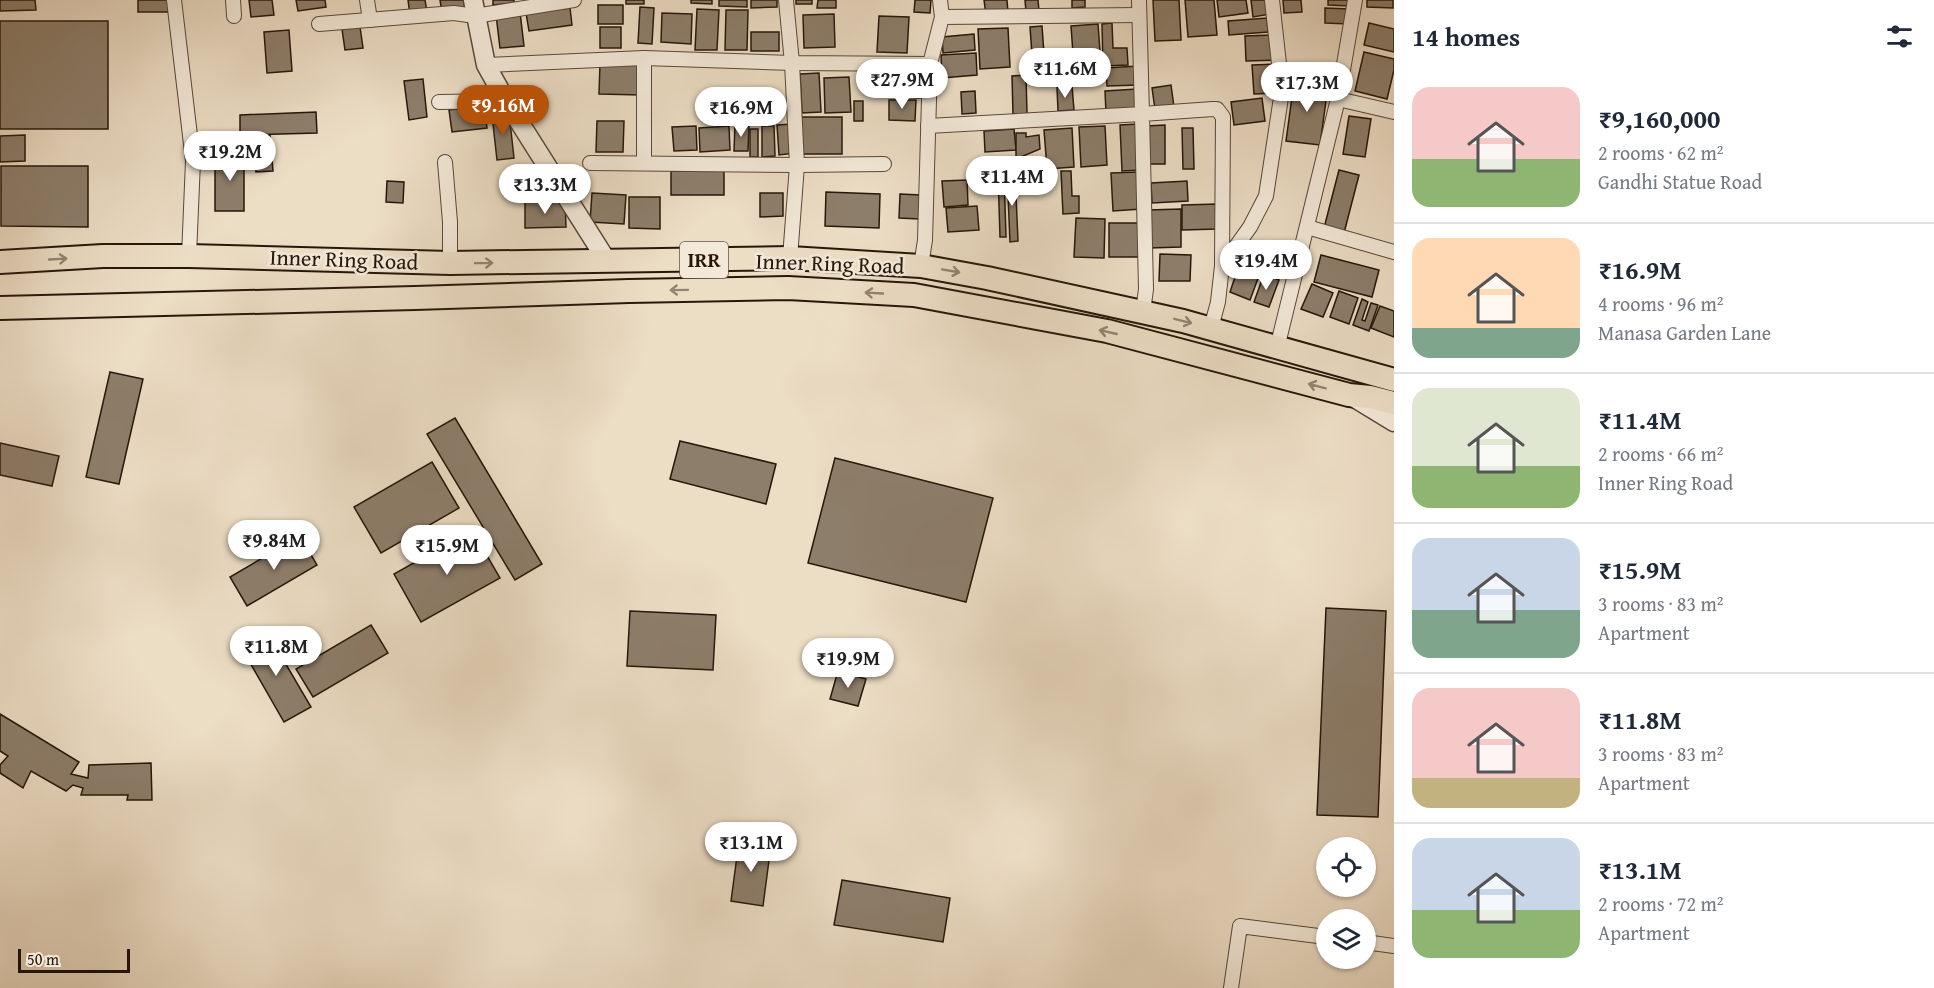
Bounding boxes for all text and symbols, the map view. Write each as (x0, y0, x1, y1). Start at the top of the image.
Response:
text: 14 homes (1412, 17, 1520, 56)
icon: filters (1883, 20, 1916, 53)
pin: ₹11.6M (1016, 48, 1114, 99)
text: ₹11.6M (1033, 53, 1097, 82)
pin: ₹27.9M (853, 59, 951, 110)
pin: ₹17.3M (1258, 62, 1356, 113)
text: ₹27.9M (870, 64, 934, 93)
text: ₹17.3M (1275, 67, 1339, 96)
pin: ₹9.16M (454, 85, 552, 136)
pin: ₹16.9M (692, 87, 790, 138)
text: ₹9.16M (471, 90, 535, 119)
text: ₹16.9M (709, 92, 773, 121)
text: ₹9,160,000 (1598, 99, 1720, 138)
icon: home (1460, 111, 1532, 183)
pin: ₹19.2M (181, 131, 279, 182)
text: ₹19.2M (198, 136, 262, 165)
text: 2 rooms · 62 m² (1598, 138, 1724, 167)
pin: ₹11.4M (963, 156, 1061, 207)
text: ₹11.4M (980, 161, 1044, 190)
pin: ₹13.3M (496, 164, 594, 215)
text: Gandhi Statue Road (1598, 167, 1762, 196)
text: ₹13.3M (513, 169, 577, 198)
street label: Inner Ring Road (269, 240, 419, 278)
pin: ₹19.4M (1217, 240, 1315, 291)
road number: IRR (680, 242, 728, 278)
street label: Inner Ring Road (755, 244, 905, 282)
text: ₹19.4M (1234, 245, 1298, 274)
text: ₹16.9M (1598, 250, 1682, 289)
one-way arrow (48, 253, 68, 264)
one-way arrow (474, 257, 494, 269)
icon: home (1460, 262, 1532, 334)
one-way arrow (941, 266, 961, 277)
one-way arrow (670, 284, 690, 296)
one-way arrow (865, 287, 885, 298)
text: 4 rooms · 96 m² (1598, 289, 1724, 318)
one-way arrow (1173, 316, 1192, 328)
text: Manasa Garden Lane (1598, 318, 1771, 347)
one-way arrow (1098, 325, 1117, 337)
one-way arrow (1307, 380, 1326, 391)
text: ₹11.4M (1598, 400, 1682, 439)
icon: home (1460, 412, 1532, 484)
text: 2 rooms · 66 m² (1598, 439, 1724, 468)
text: Inner Ring Road (1598, 468, 1733, 497)
pin: ₹9.84M (225, 520, 323, 571)
text: ₹9.84M (242, 525, 306, 554)
pin: ₹15.9M (398, 525, 496, 576)
text: ₹15.9M (415, 530, 479, 559)
text: ₹15.9M (1598, 550, 1682, 589)
icon: home (1460, 562, 1532, 634)
text: 3 rooms · 83 m² (1598, 589, 1724, 618)
text: Apartment (1598, 618, 1690, 647)
pin: ₹11.8M (227, 626, 325, 677)
text: ₹11.8M (244, 631, 308, 660)
pin: ₹19.9M (799, 638, 897, 689)
text: ₹19.9M (816, 643, 880, 672)
text: ₹11.8M (1598, 700, 1682, 739)
icon: home (1460, 712, 1532, 784)
text: 3 rooms · 83 m² (1598, 739, 1724, 768)
text: Apartment (1598, 768, 1690, 797)
pin: ₹13.1M (702, 822, 800, 873)
text: ₹13.1M (719, 827, 783, 856)
map controls (1316, 837, 1376, 969)
button: locate (1316, 837, 1376, 897)
text: ₹13.1M (1598, 850, 1682, 889)
icon: home (1460, 862, 1532, 934)
text: 2 rooms · 72 m² (1598, 889, 1724, 918)
button: layers (1316, 909, 1376, 969)
text: Apartment (1598, 918, 1690, 947)
scale bar (18, 946, 130, 974)
text: 50 m (27, 947, 59, 971)

